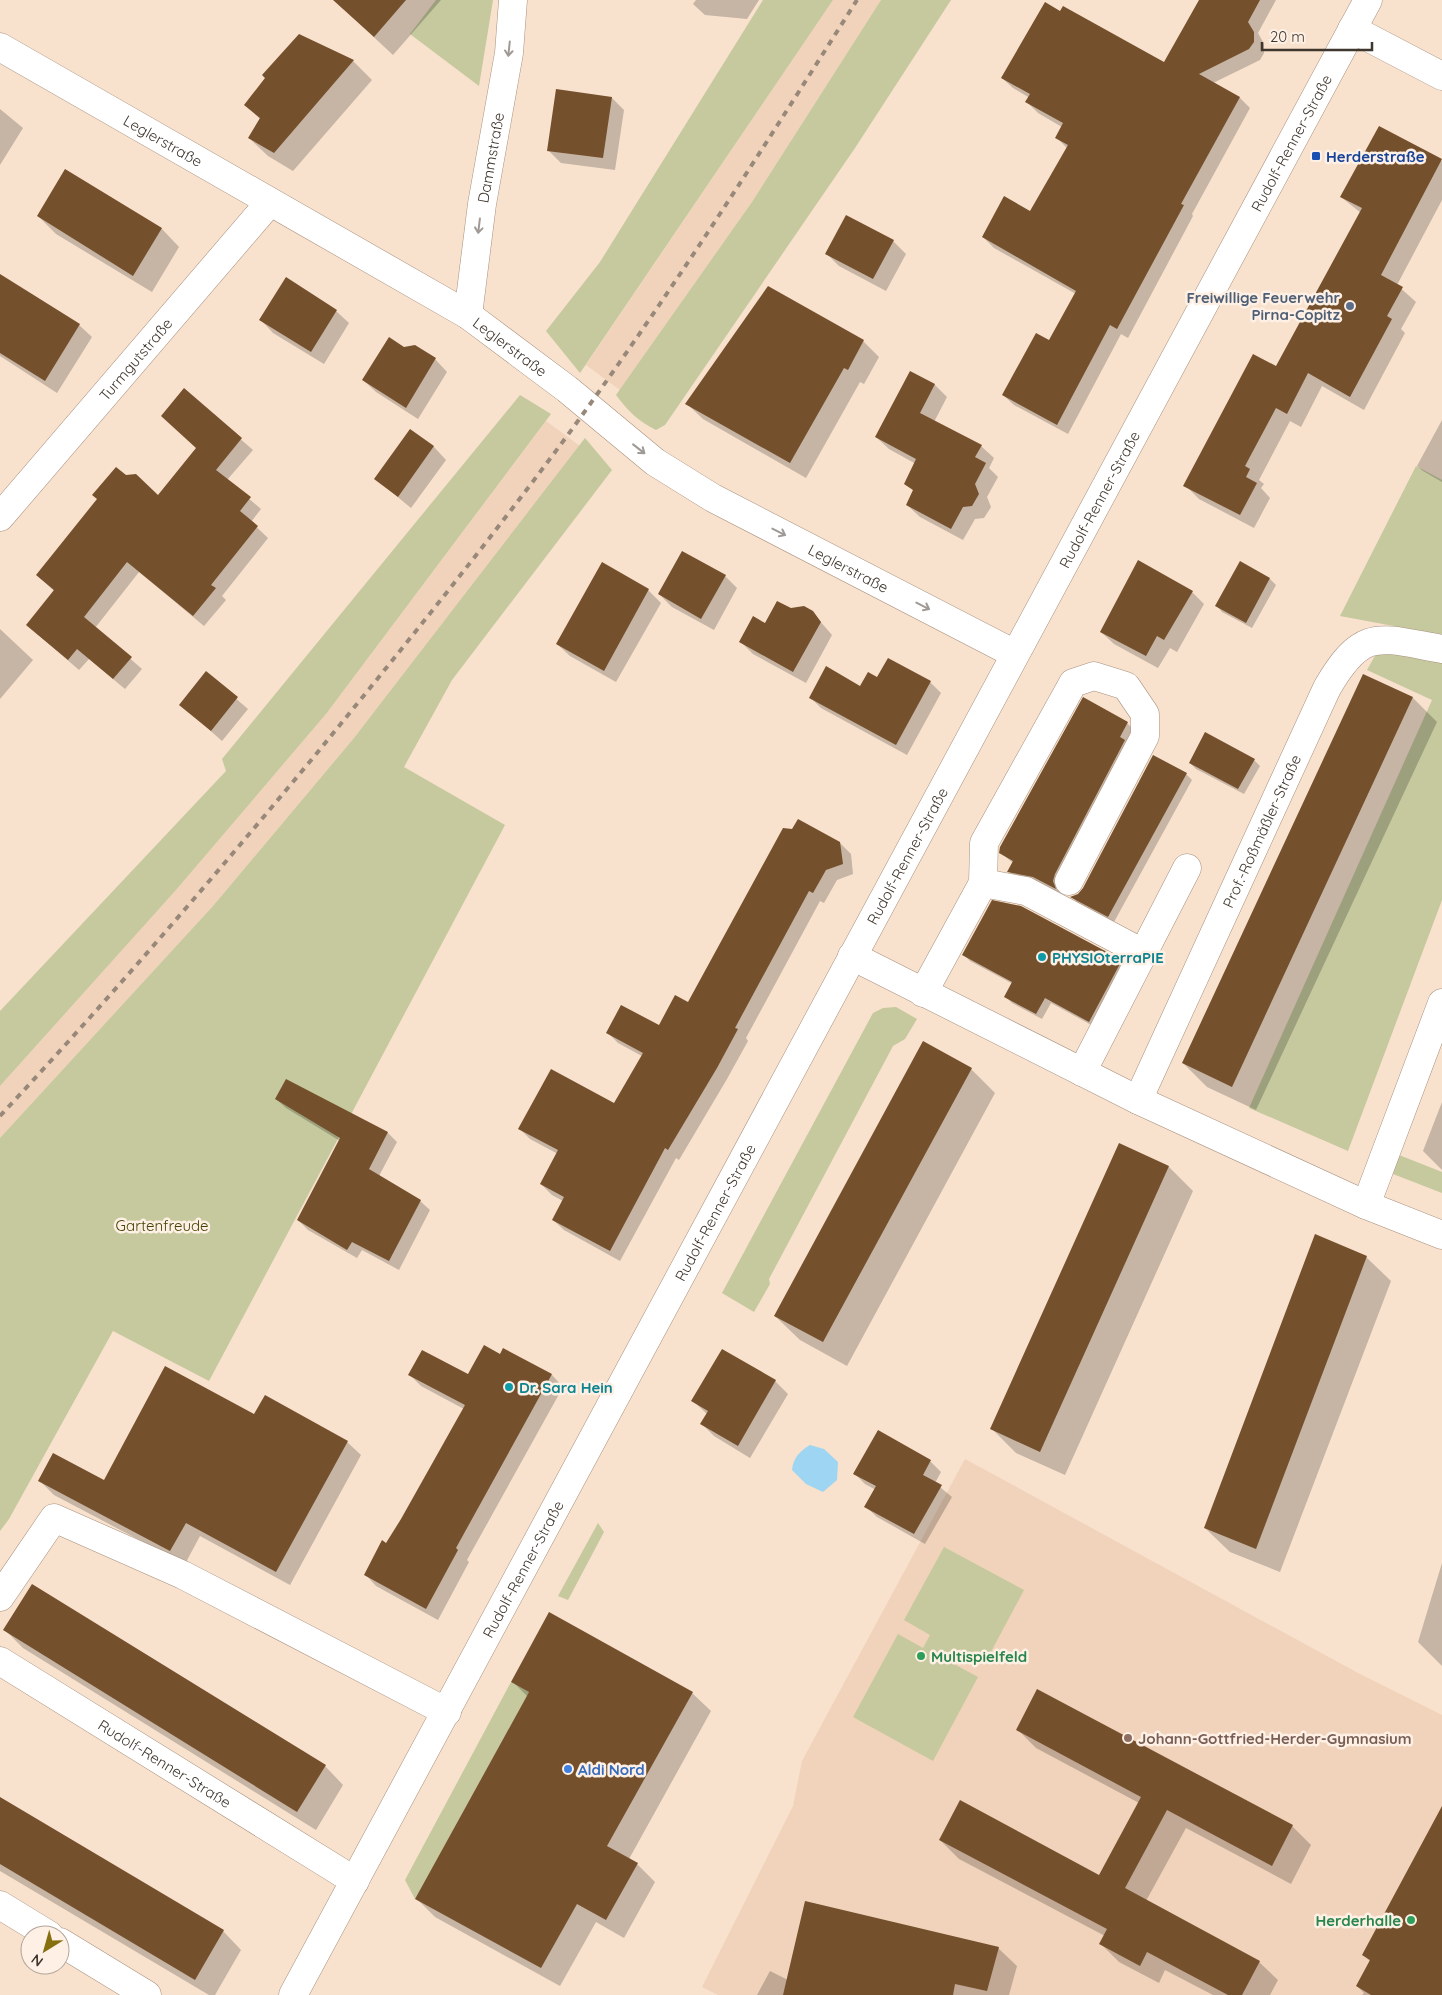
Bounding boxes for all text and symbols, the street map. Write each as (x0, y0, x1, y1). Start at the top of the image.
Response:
scale bar (1262, 20, 1372, 52)
text: 20 m (1270, 27, 1305, 46)
one-way arrow (504, 40, 514, 56)
street label: Rudolf-Renner-Straße (1246, 71, 1336, 215)
street label: Leglerstraße (120, 110, 206, 170)
street label: Dammstraße (473, 111, 508, 204)
place label: Herderstraße (1326, 147, 1425, 166)
marker: Herderstraße (1310, 150, 1322, 162)
one-way arrow (474, 218, 484, 234)
place label: Freiwillige Feuerwehr Pirna-Copitz (1186, 288, 1340, 324)
marker: Freiwillige Feuerwehr Pirna-Copitz (1344, 300, 1356, 312)
street label: Leglerstraße (469, 313, 551, 380)
street label: Turmgutstraße (95, 314, 176, 404)
street label: Rudolf-Renner-Straße (1054, 427, 1144, 571)
one-way arrow (632, 444, 646, 454)
one-way arrow (771, 527, 786, 537)
street label: Leglerstraße (805, 539, 892, 597)
one-way arrow (915, 602, 930, 611)
street label: Prof.-Roßmäßler-Straße (1218, 751, 1305, 911)
street label: Rudolf-Renner-Straße (862, 784, 951, 928)
place label: PHYSIOterraPIE (1052, 948, 1164, 967)
marker: PHYSIOterraPIE (1036, 951, 1048, 963)
street label: Rudolf-Renner-Straße (670, 1141, 759, 1284)
park label: Gartenfreude (115, 1216, 209, 1235)
place label: Dr. Sara Hein (519, 1378, 613, 1397)
marker: Dr. Sara Hein (503, 1381, 515, 1393)
street label: Rudolf-Renner-Straße (478, 1497, 567, 1641)
place label: Multispielfeld (931, 1647, 1027, 1666)
marker: Multispielfeld (915, 1650, 927, 1662)
street label: Rudolf-Renner-Straße (95, 1715, 235, 1812)
place label: Johann-Gottfried-Herder-Gymnasium (1138, 1729, 1412, 1748)
marker: Johann-Gottfried-Herder-Gymnasium (1122, 1732, 1134, 1744)
place label: Aldi Nord (578, 1760, 645, 1779)
marker: Aldi Nord (562, 1763, 574, 1775)
place label: Herderhalle (1315, 1911, 1401, 1930)
marker: Herderhalle (1405, 1914, 1417, 1926)
north arrow (20, 1925, 70, 1975)
text: N (28, 1950, 47, 1971)

